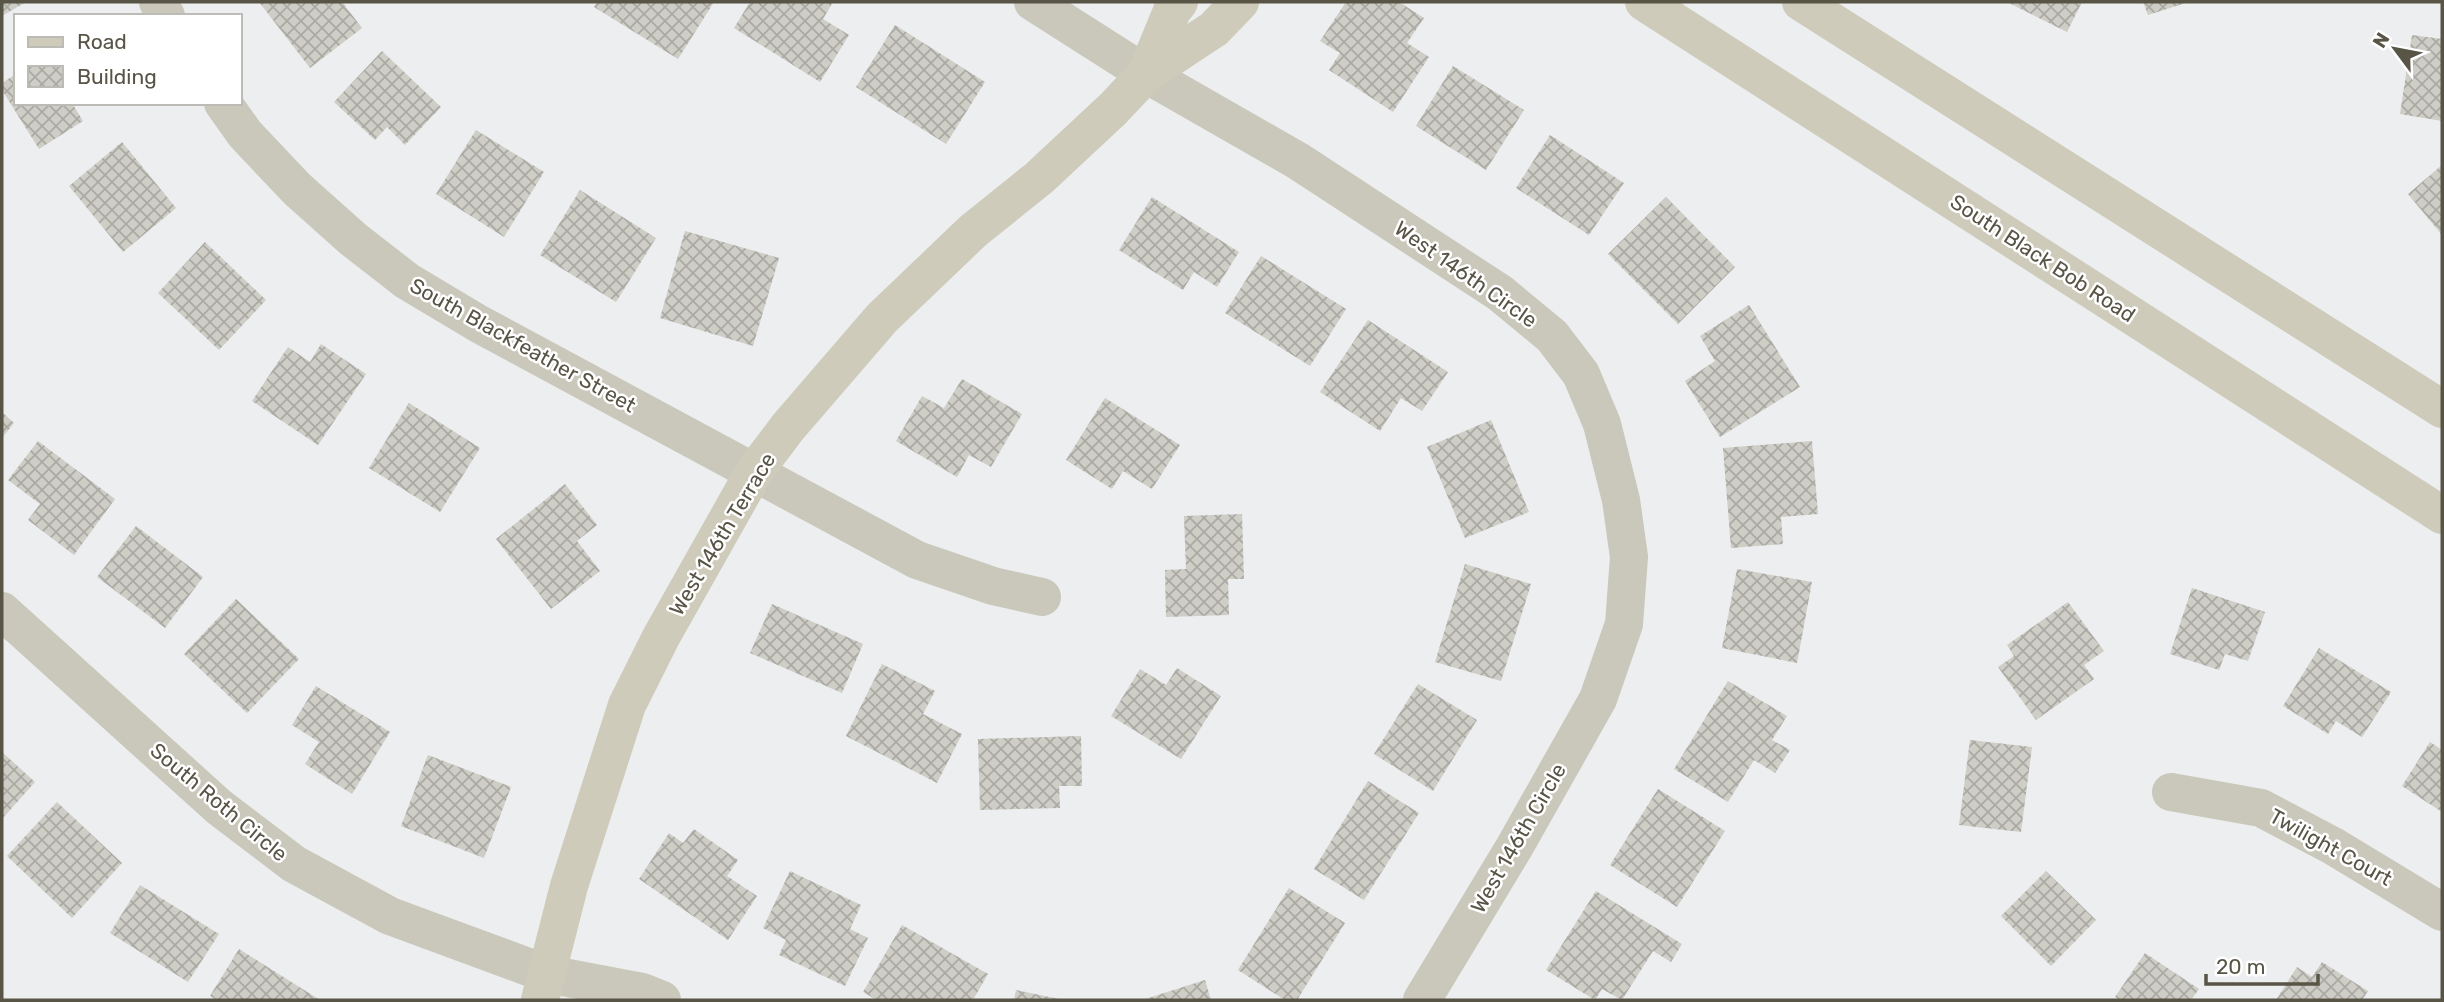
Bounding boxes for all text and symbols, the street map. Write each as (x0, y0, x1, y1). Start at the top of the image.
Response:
legend (14, 14, 242, 105)
north arrow (2360, 14, 2430, 84)
text: N (2368, 28, 2394, 52)
text: Road (77, 29, 127, 54)
text: Building (77, 64, 157, 89)
street label: South Black Bob Road (1946, 189, 2140, 327)
street label: West 146th Circle (1390, 215, 1542, 333)
street label: South Blackfeather Street (406, 272, 640, 418)
street label: West 146th Terrace (664, 448, 780, 620)
street label: South Roth Circle (145, 737, 293, 867)
street label: West 146th Circle (1465, 759, 1571, 917)
street label: Twilight Court (2265, 803, 2397, 891)
scale bar (2206, 942, 2318, 986)
text: 20 m (2216, 954, 2265, 979)

